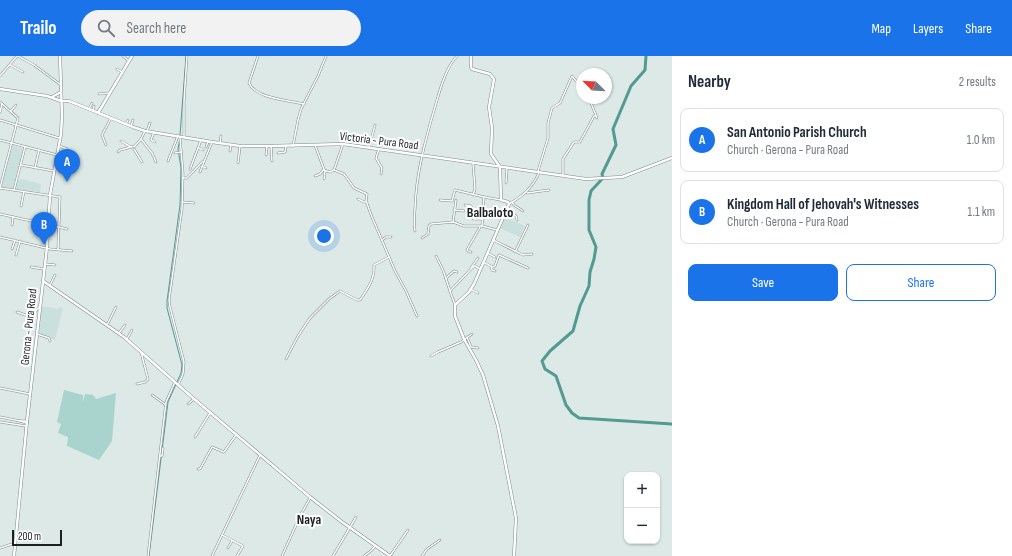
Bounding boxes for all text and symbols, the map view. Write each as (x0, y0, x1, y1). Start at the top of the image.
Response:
search box (81, 10, 361, 46)
text: Trailo (20, 17, 57, 40)
icon: search (95, 17, 117, 39)
text: Search here (127, 19, 186, 38)
text: Map (871, 20, 891, 37)
text: Layers (913, 20, 943, 37)
text: Share (965, 20, 992, 37)
north arrow (576, 68, 612, 104)
text: Nearby (688, 72, 731, 92)
text: 2 results (959, 74, 996, 90)
text: San Antonio Parish Church (727, 123, 867, 142)
street label: Victoria - Pura Road (339, 129, 419, 153)
text: A (699, 132, 705, 148)
text: 1.0 km (967, 132, 995, 148)
text: Church · Gerona - Pura Road (727, 142, 849, 158)
pin: A (54, 149, 80, 182)
text: Kingdom Hall of Jehovah's Witnesses (727, 195, 919, 214)
district label: Balbaloto (467, 204, 513, 221)
text: B (699, 204, 705, 220)
text: 1.1 km (968, 204, 995, 220)
pin: B (31, 212, 57, 245)
text: Church · Gerona - Pura Road (727, 214, 849, 230)
your location (314, 226, 334, 246)
button: Save (688, 264, 838, 301)
button: Share (846, 264, 996, 301)
street label: Gerona - Pura Road (18, 288, 40, 366)
map controls (624, 472, 660, 544)
button: + (624, 472, 660, 508)
button: − (624, 508, 660, 544)
district label: Naya (297, 511, 322, 528)
scale bar (12, 528, 62, 547)
text: 200 m (18, 530, 41, 543)

